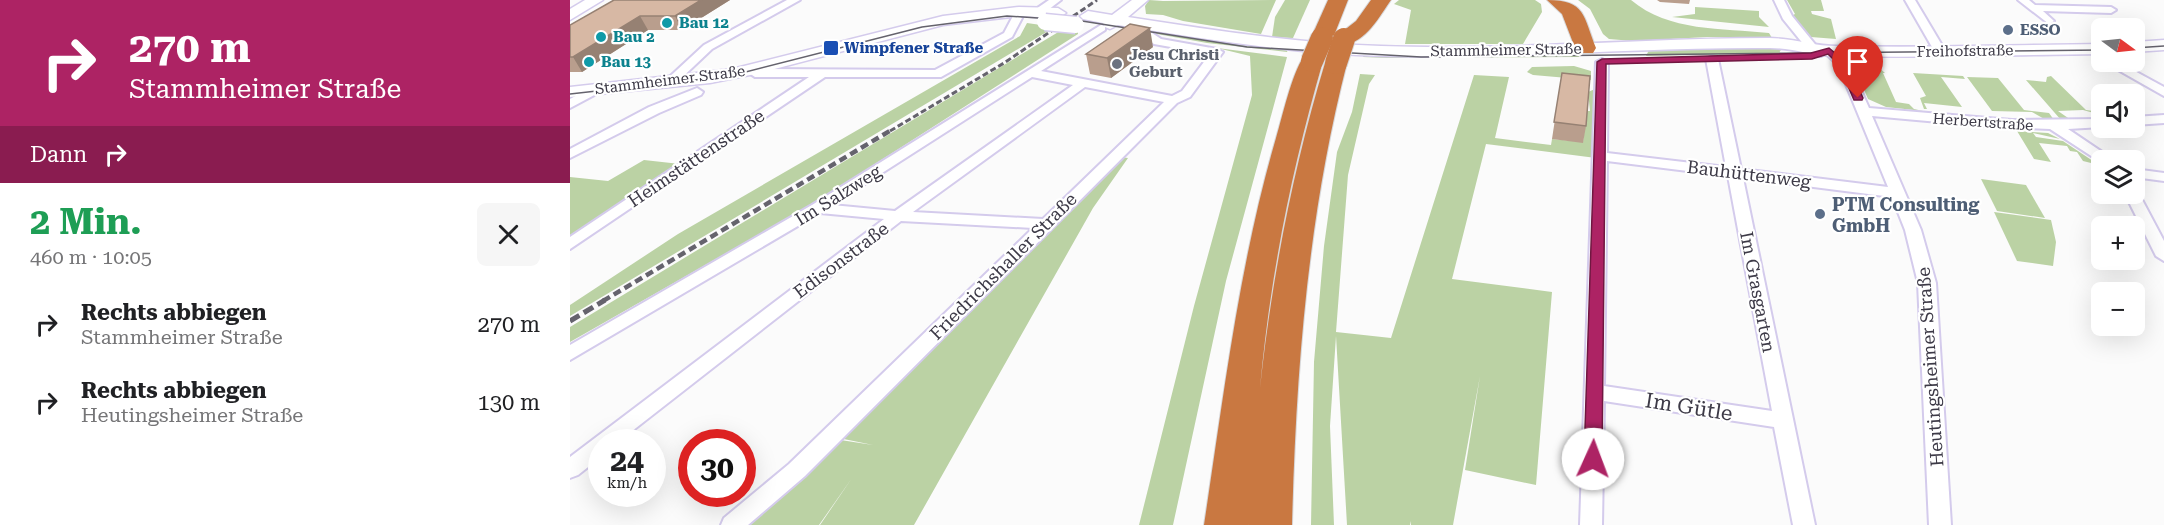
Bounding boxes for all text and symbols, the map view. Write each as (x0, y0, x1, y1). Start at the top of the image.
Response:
place label: Bau 12 (679, 14, 729, 32)
marker: Bau 12 (660, 16, 674, 30)
north arrow (2091, 18, 2145, 72)
map controls (2091, 18, 2145, 336)
place label: ESSO (2020, 21, 2061, 39)
text: 270 m (129, 23, 251, 72)
marker: ESSO (2001, 23, 2015, 37)
icon: right (30, 24, 108, 102)
place label: Bau 2 (613, 28, 655, 46)
marker: Bau 2 (594, 30, 608, 44)
pin (1832, 36, 1883, 98)
marker: Wimpfener Straße (822, 39, 840, 57)
place label: Wimpfener Straße (844, 39, 983, 57)
street label: Stammheimer Straße (1430, 40, 1582, 60)
street label: Freihofstraße (1916, 41, 2014, 61)
icon: arrive (1841, 45, 1874, 78)
place label: Jesu Christi Geburt (1129, 46, 1219, 81)
place label: Bau 13 (601, 53, 652, 71)
marker: Bau 13 (582, 55, 596, 69)
marker: Jesu Christi Geburt (1110, 57, 1124, 71)
street label: Stammheimer Straße (594, 62, 746, 98)
text: Stammheimer Straße (129, 73, 401, 105)
button: sound (2091, 84, 2145, 138)
street label: Heimstättenstraße (624, 105, 768, 211)
street label: Herbertstraße (1932, 109, 2034, 135)
icon: right (99, 138, 132, 171)
text: Dann (30, 142, 87, 167)
button: layers (2091, 150, 2145, 204)
street label: Bauhüttenweg (1686, 156, 1813, 192)
street label: Im Salzweg (791, 160, 886, 230)
street label: Friedrichshaller Straße (925, 188, 1081, 344)
place label: PTM Consulting GmbH (1832, 194, 1980, 236)
text: 2 Min. (30, 201, 141, 243)
button: close (477, 203, 540, 266)
marker: PTM Consulting GmbH (1813, 207, 1827, 221)
button: + (2091, 216, 2145, 270)
street label: Edisonstraße (789, 217, 893, 303)
street label: Im Grasgarten (1736, 230, 1780, 355)
text: 460 m · 10:05 (30, 245, 152, 269)
street label: Heutingsheimer Straße (1913, 266, 1947, 468)
button: − (2091, 282, 2145, 336)
text: Rechts abbiegen (81, 300, 267, 325)
icon: right (30, 308, 63, 341)
text: 270 m (477, 312, 540, 337)
text: Stammheimer Straße (81, 325, 283, 349)
text: Rechts abbiegen (81, 378, 267, 403)
icon: right (30, 386, 63, 419)
street label: Im Gütle (1644, 388, 1734, 426)
text: 130 m (477, 390, 540, 415)
text: Heutingsheimer Straße (81, 403, 303, 427)
position arrow (1561, 427, 1625, 491)
speed limit sign: 30 (678, 429, 756, 507)
text: 24 (610, 443, 644, 478)
text: km/h (607, 474, 647, 492)

